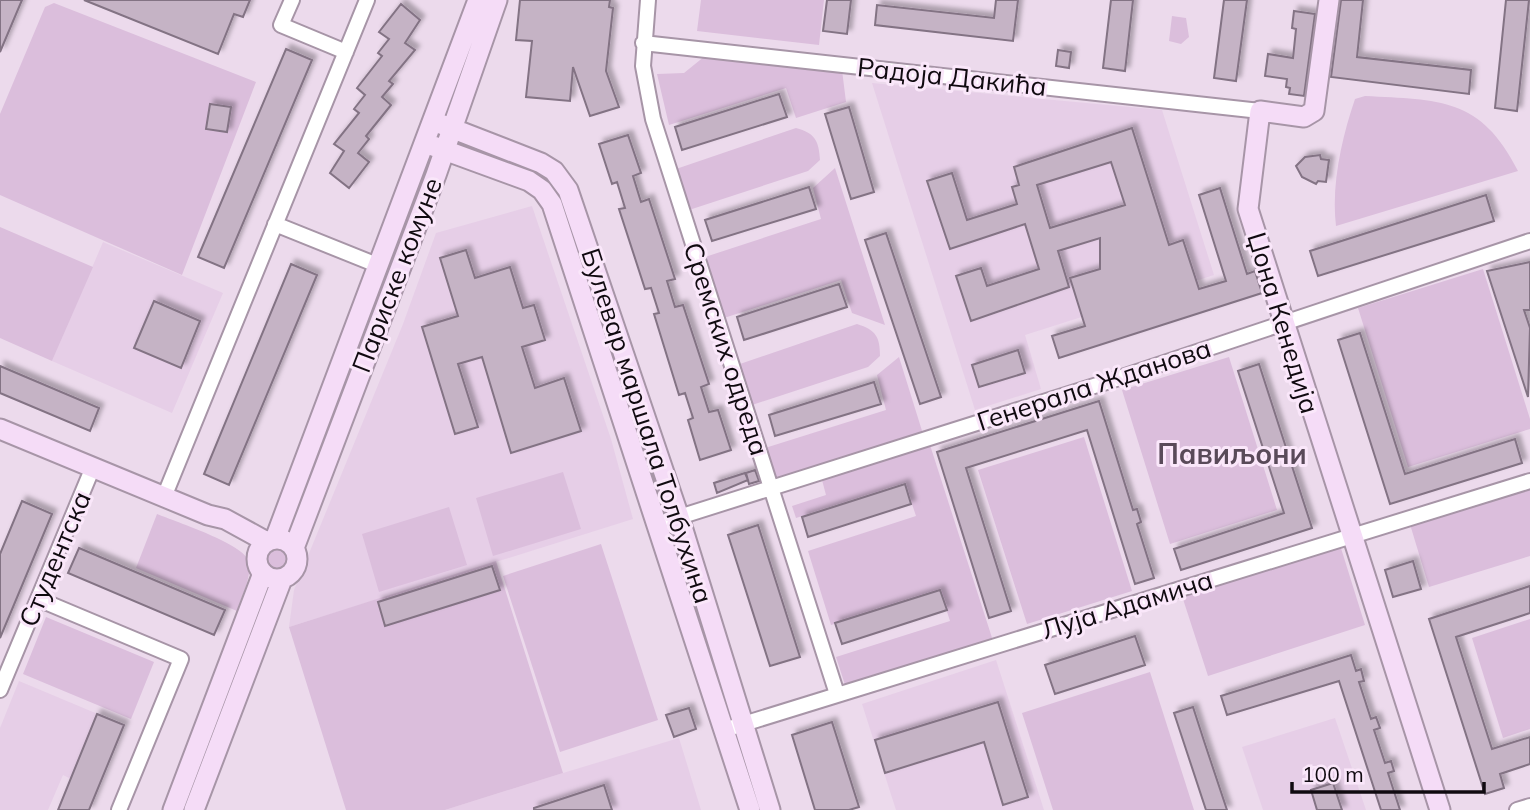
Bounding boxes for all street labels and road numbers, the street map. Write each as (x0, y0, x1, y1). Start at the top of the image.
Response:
street label: Радоја Дакића (856, 50, 1048, 103)
street label: Париске комуне (344, 173, 449, 377)
street label: Џона Кенедија (1240, 228, 1327, 418)
street label: Сремских одреда (676, 238, 776, 459)
street label: Булевар маршала Толбухина (574, 244, 721, 608)
street label: Генерала Жданова (973, 331, 1215, 438)
street label: Студентска (11, 486, 98, 631)
street label: Луја Адамича (1037, 563, 1216, 646)

